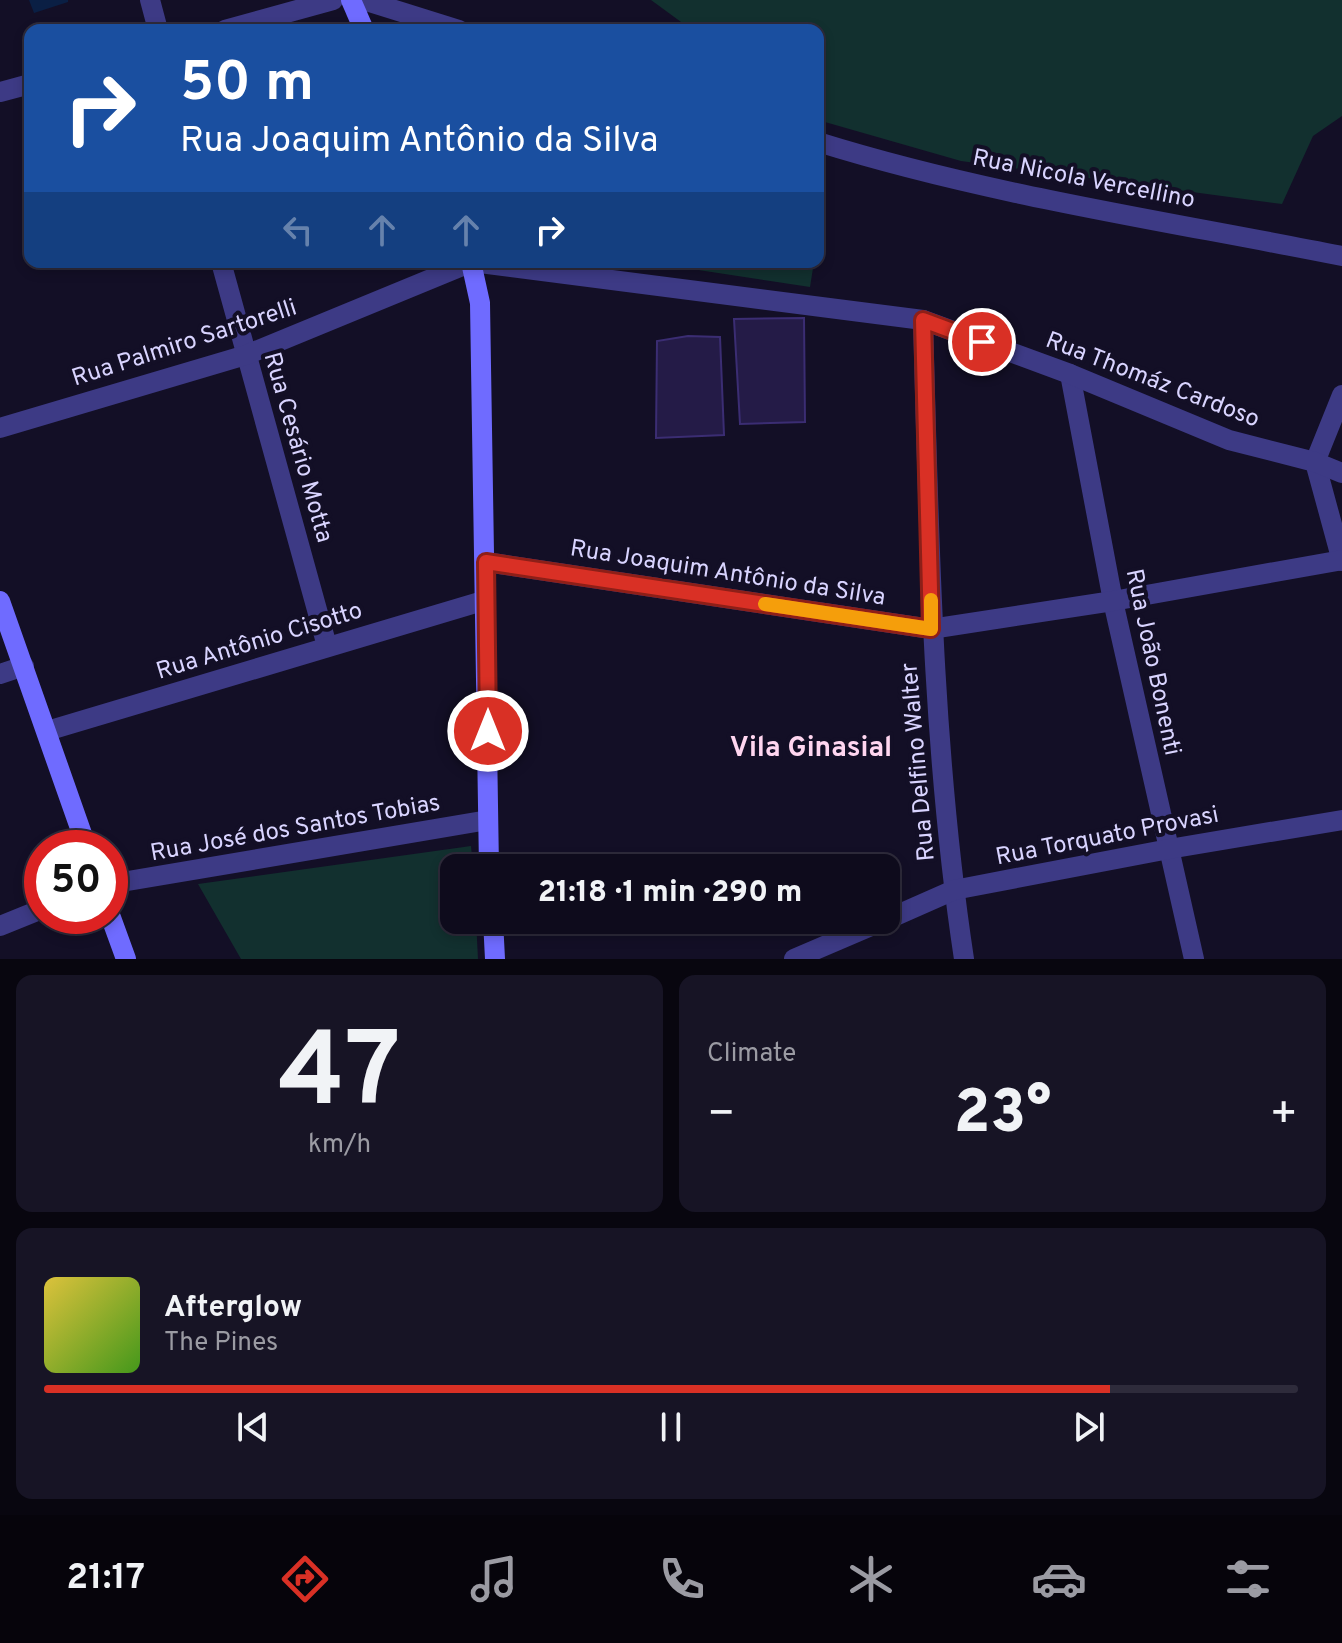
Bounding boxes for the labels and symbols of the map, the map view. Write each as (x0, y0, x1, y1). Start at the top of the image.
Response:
street label: Rua Nicola Vercellino (970, 144, 1197, 216)
street label: Rua Palmiro Sartorelli (68, 293, 301, 394)
pin (948, 308, 1016, 376)
street label: Rua Thomáz Cardoso (1041, 326, 1263, 435)
street label: Rua Cesário Motta (256, 349, 339, 546)
street label: Rua Joaquim Antônio da Silva (568, 534, 888, 614)
street label: Rua João Bonenti (1118, 566, 1186, 758)
street label: Rua Antônio Cisotto (153, 596, 366, 688)
street label: Rua Delfino Walter (895, 661, 943, 862)
position arrow (446, 689, 530, 773)
district label: Vila Ginasial (730, 731, 892, 767)
street label: Rua José dos Santos Tobias (148, 789, 443, 869)
street label: Rua Torquato Provasi (993, 801, 1221, 873)
speed limit sign: 50 (24, 830, 128, 934)

